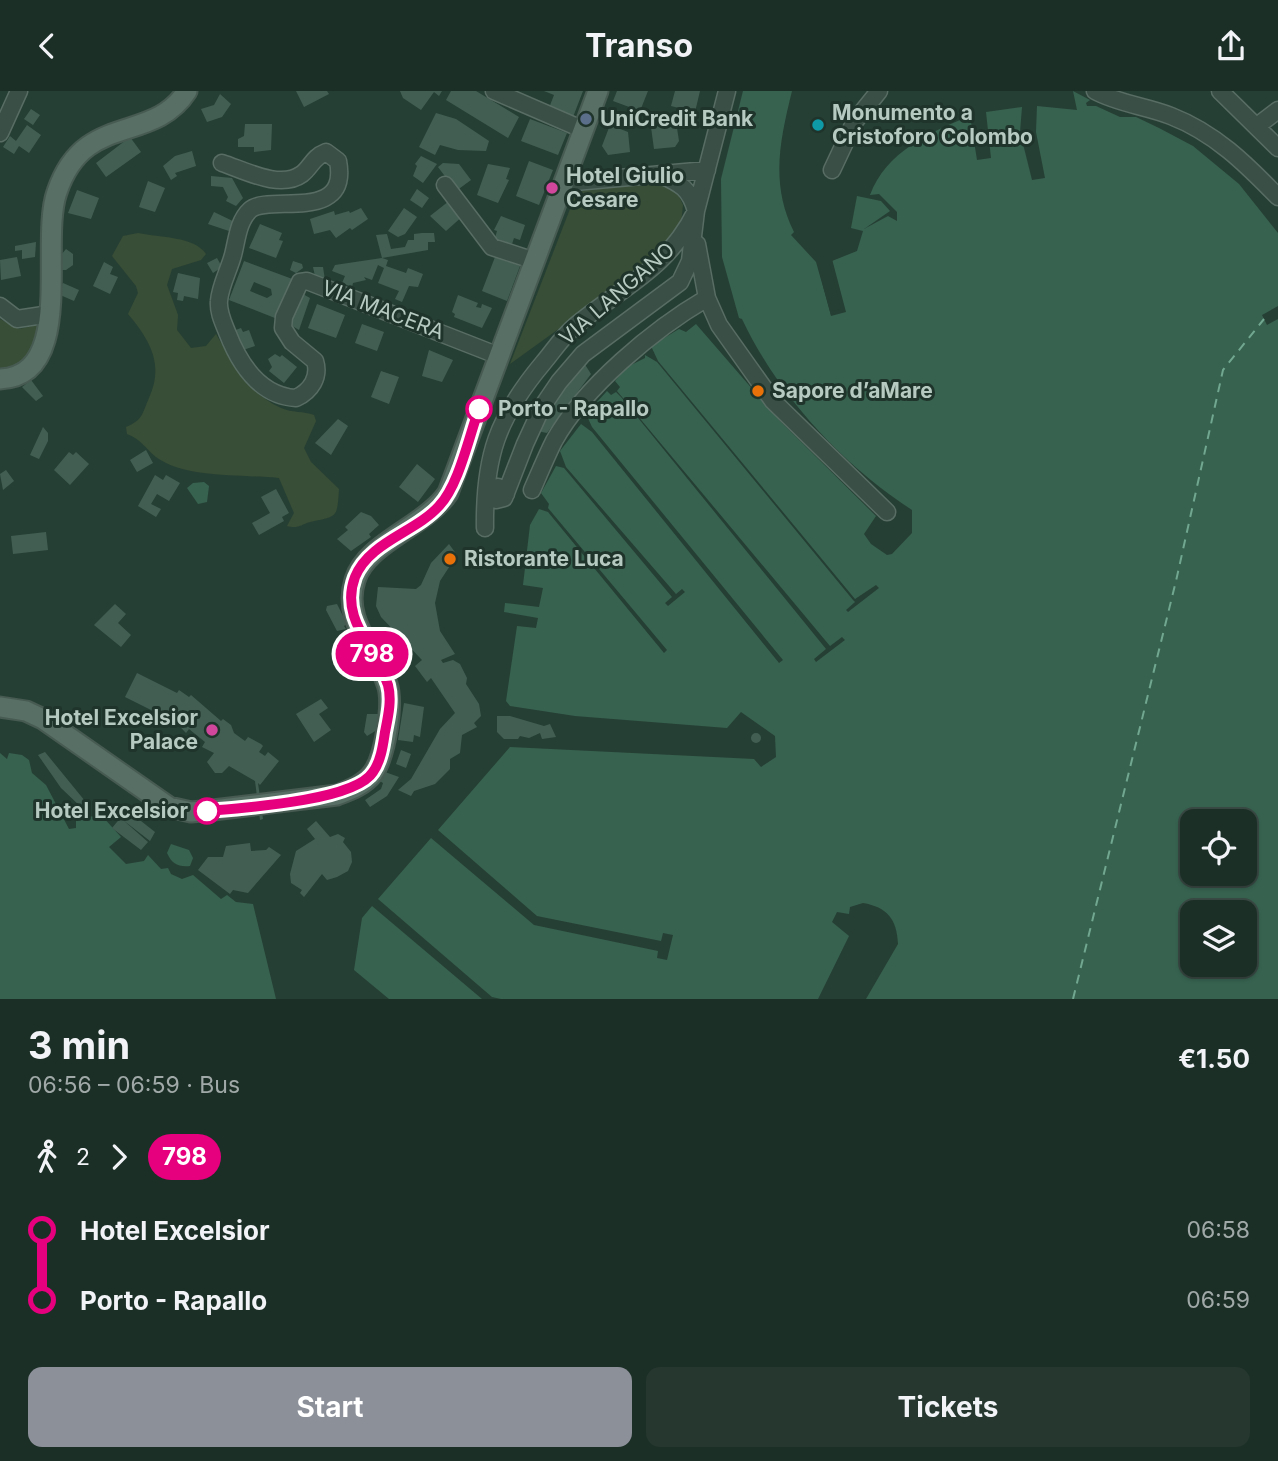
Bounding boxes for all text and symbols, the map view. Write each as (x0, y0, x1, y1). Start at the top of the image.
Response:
text: Transo (585, 26, 693, 65)
icon: back (28, 27, 66, 65)
icon: share (1212, 27, 1250, 65)
place label: Monumento a Cristoforo Colombo (832, 100, 1033, 149)
place label: UniCredit Bank (600, 106, 754, 131)
marker: UniCredit Bank (578, 111, 594, 127)
marker: Monumento a Cristoforo Colombo (810, 117, 826, 133)
place label: Hotel Giulio Cesare (566, 163, 684, 212)
marker: Hotel Giulio Cesare (544, 180, 560, 196)
street label: VIA LANGANO (554, 237, 679, 350)
street label: VIA MACERA (318, 275, 448, 344)
place label: Sapore d’aMare (772, 378, 933, 403)
marker: Sapore d’aMare (750, 383, 766, 399)
marker: Porto - Rapallo (466, 396, 492, 422)
place label: Porto - Rapallo (498, 396, 649, 421)
place label: Ristorante Luca (464, 546, 624, 571)
marker: Ristorante Luca (442, 551, 458, 567)
line badge: 798 (332, 631, 412, 677)
text: 798 (350, 639, 394, 668)
place label: Hotel Excelsior Palace (45, 705, 198, 754)
marker: Hotel Excelsior Palace (204, 722, 220, 738)
place label: Hotel Excelsior (35, 798, 188, 823)
marker: Hotel Excelsior (194, 798, 220, 824)
map controls (1180, 809, 1257, 977)
button: locate (1180, 809, 1257, 886)
button: layers (1180, 900, 1257, 977)
text: 3 min (28, 1022, 130, 1068)
text: €1.50 (1178, 1043, 1250, 1074)
text: 06:56 – 06:59 · Bus (28, 1071, 240, 1099)
icon: walk (28, 1138, 66, 1176)
icon: forward (100, 1138, 138, 1176)
text: 798 (162, 1142, 207, 1171)
text: 2 (76, 1143, 90, 1171)
text: Hotel Excelsior (80, 1215, 270, 1246)
text: 06:58 (1186, 1216, 1250, 1244)
text: Porto - Rapallo (80, 1285, 267, 1316)
text: 06:59 (1186, 1286, 1250, 1314)
button: Start (28, 1367, 632, 1447)
button: Tickets (646, 1367, 1250, 1447)

